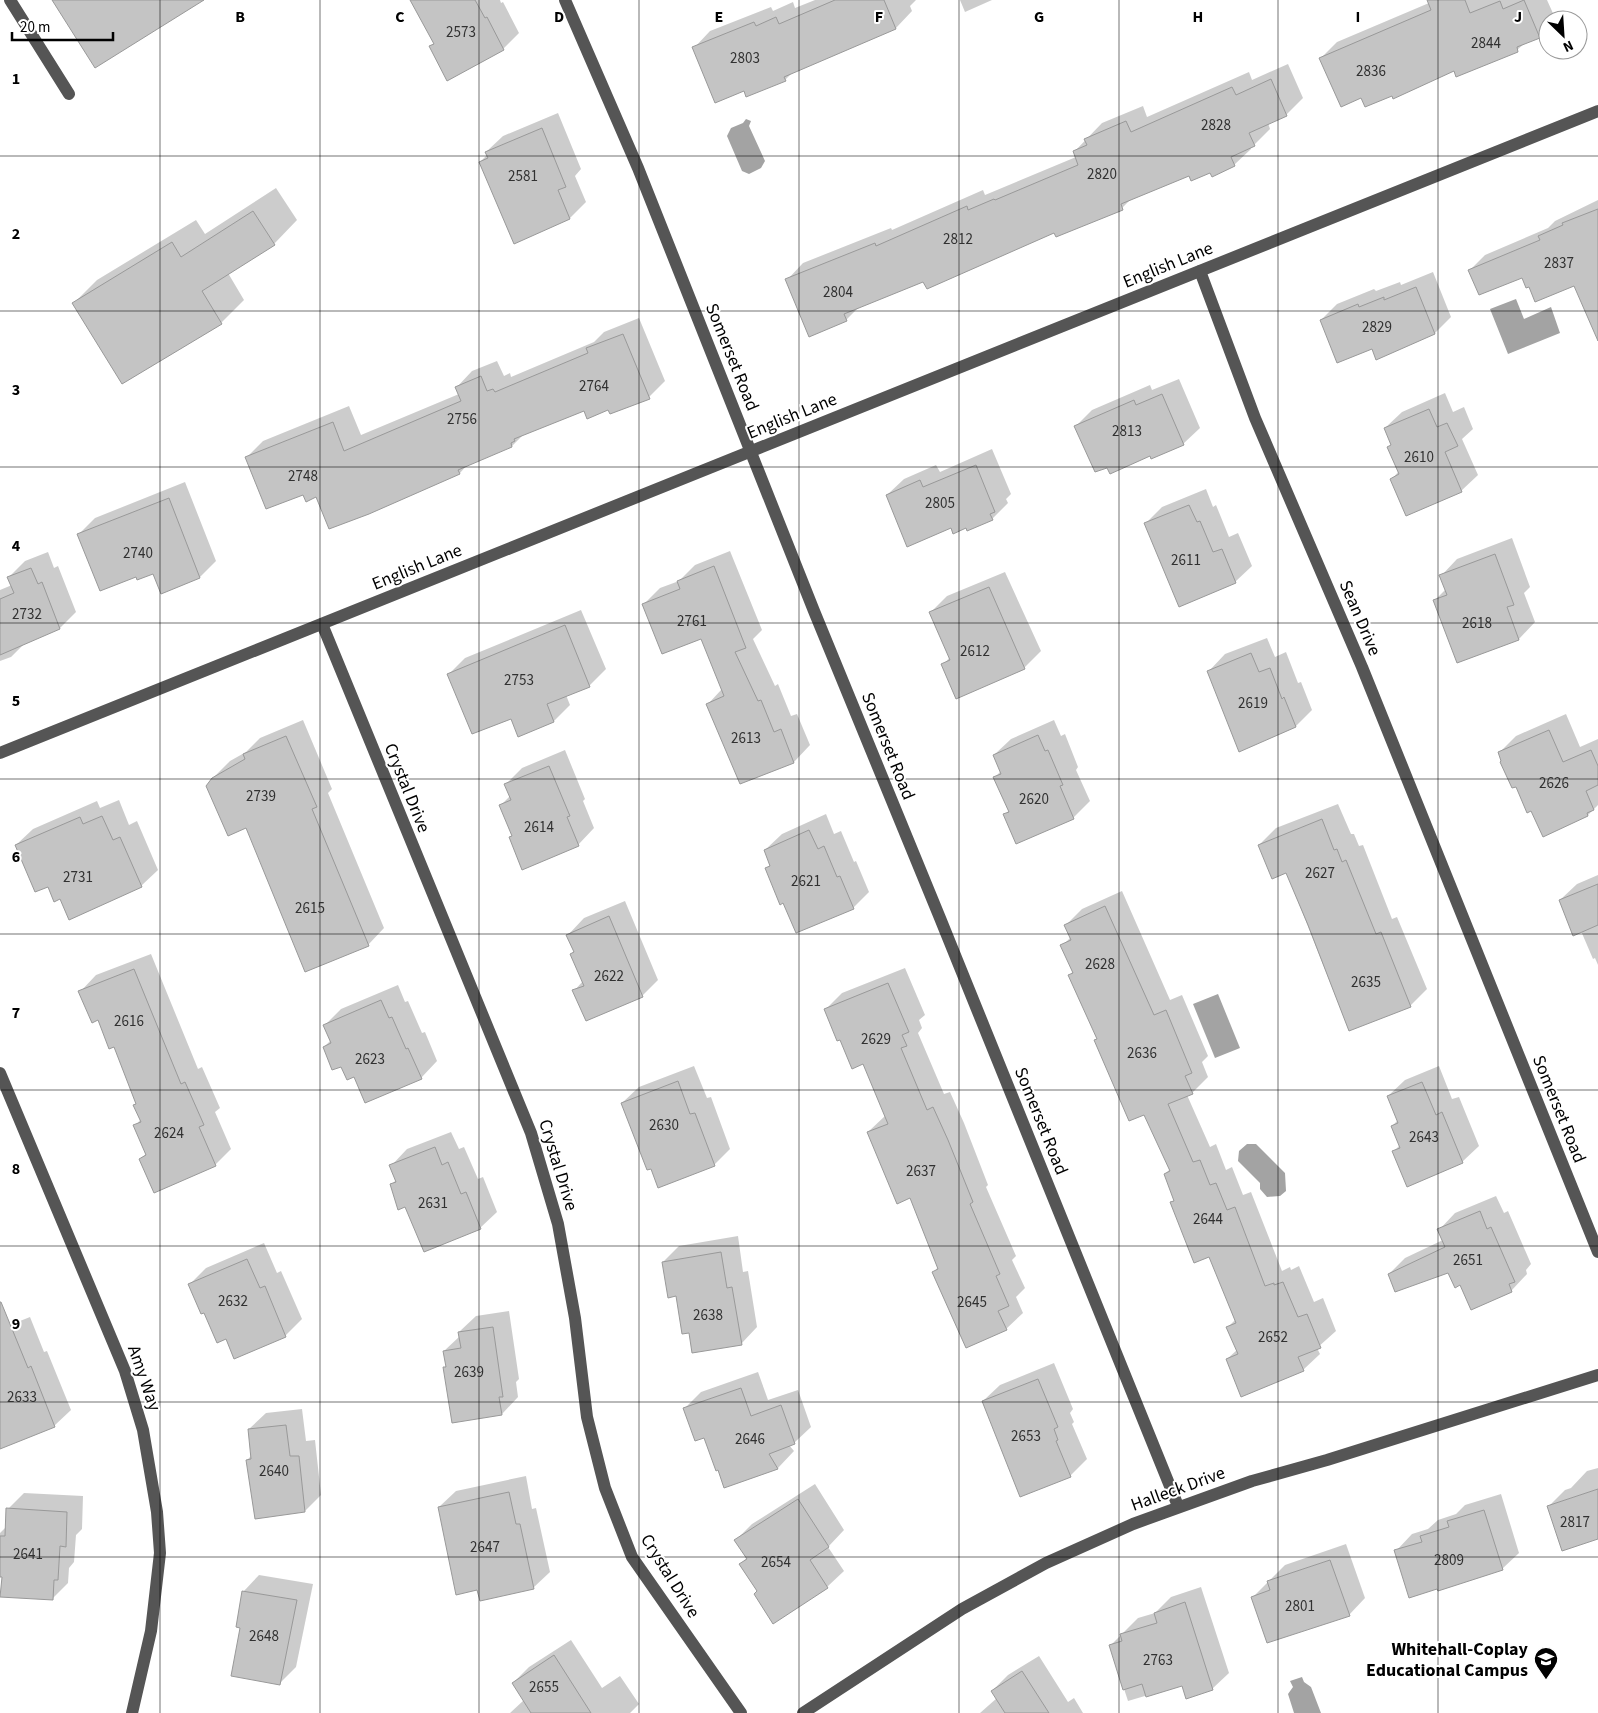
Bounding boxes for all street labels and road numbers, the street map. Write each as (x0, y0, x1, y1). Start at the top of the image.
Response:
street label: English Lane (1119, 236, 1217, 294)
street label: Somerset Road (699, 299, 765, 415)
street label: English Lane (743, 387, 841, 445)
street label: English Lane (368, 538, 466, 596)
street label: Sean Drive (1333, 576, 1387, 660)
street label: Somerset Road (855, 688, 921, 804)
street label: Crystal Drive (378, 739, 436, 837)
street label: Somerset Road (1526, 1051, 1592, 1167)
street label: Somerset Road (1008, 1063, 1074, 1179)
street label: Crystal Drive (532, 1116, 584, 1214)
street label: Amy Way (121, 1342, 167, 1415)
street label: Halleck Drive (1127, 1460, 1229, 1518)
street label: Crystal Drive (634, 1529, 706, 1623)

